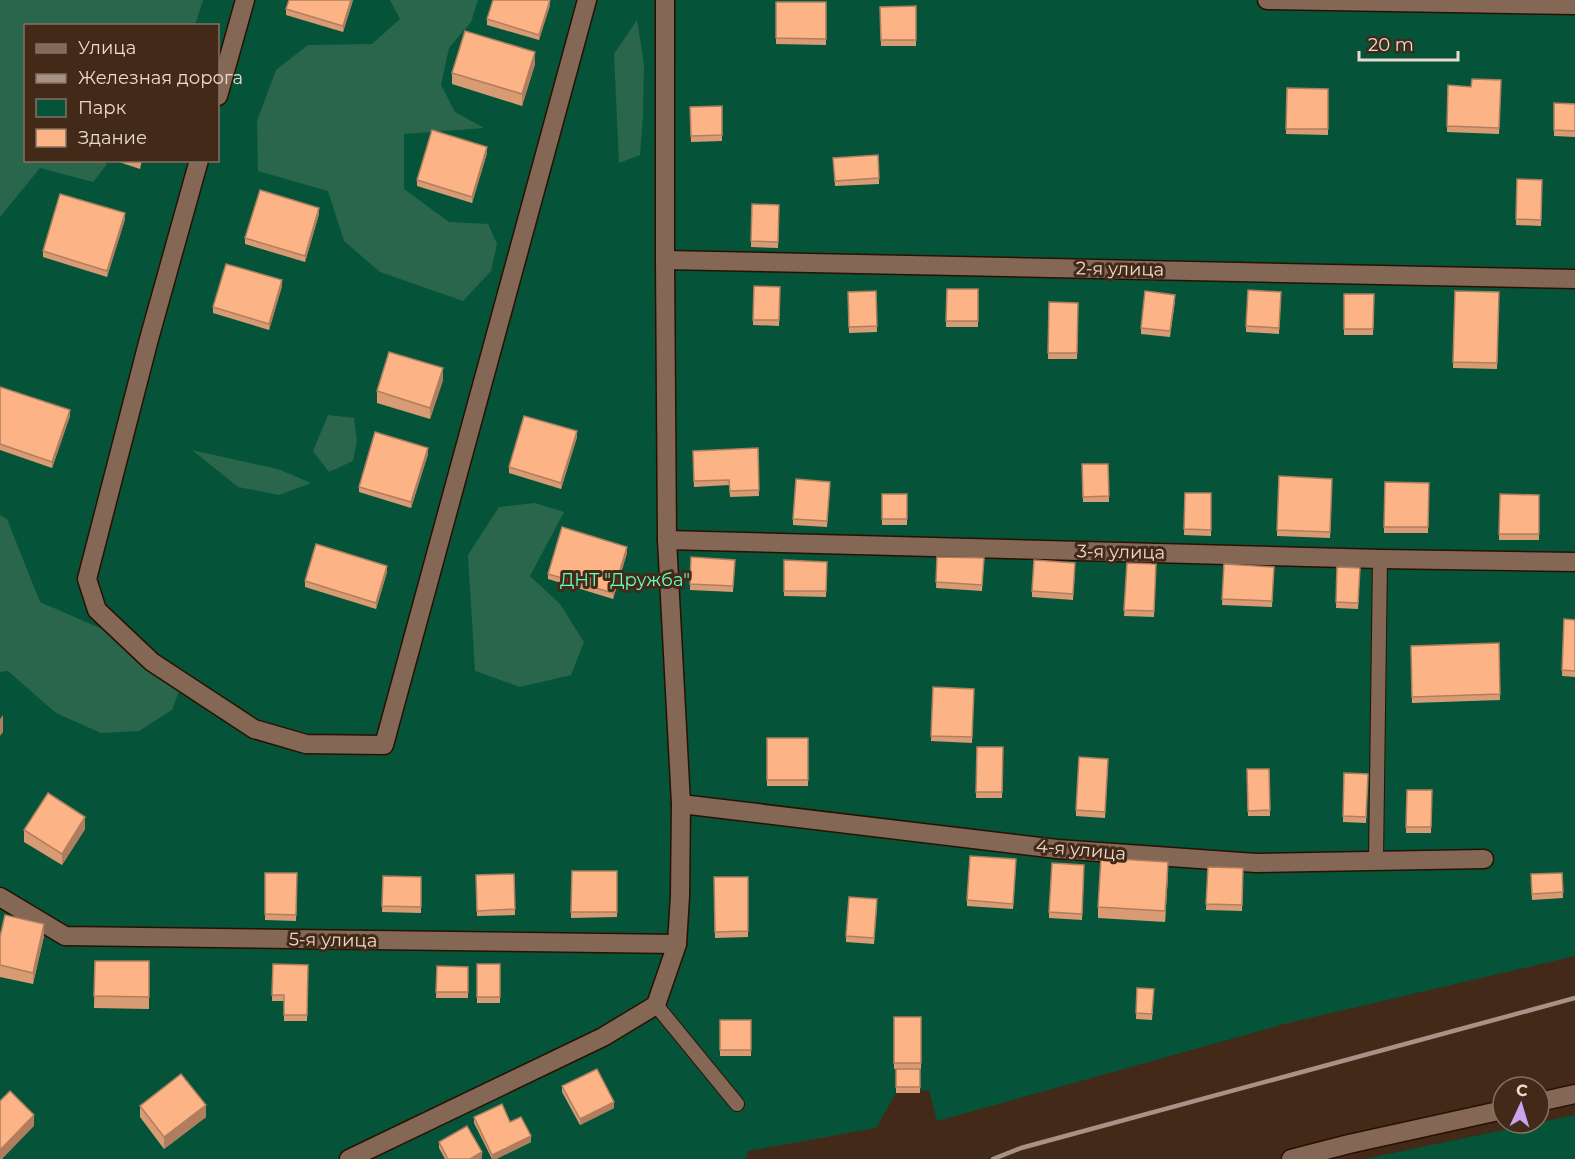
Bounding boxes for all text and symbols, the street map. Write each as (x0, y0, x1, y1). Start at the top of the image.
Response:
legend (24, 24, 219, 162)
scale bar (1359, 24, 1458, 62)
text: 20 m (1368, 34, 1414, 56)
text: Улица (78, 37, 136, 59)
text: Железная дорога (78, 67, 243, 89)
text: Парк (78, 97, 127, 119)
text: Здание (78, 127, 147, 149)
street label: 2-я улица (1076, 257, 1164, 281)
street label: 3-я улица (1077, 540, 1165, 564)
park label: ДНТ "Дружба" (560, 569, 690, 591)
street label: 4-я улица (1035, 835, 1127, 865)
street label: 5-я улица (289, 928, 377, 952)
north arrow (1491, 1075, 1551, 1135)
text: С (1516, 1081, 1529, 1100)

